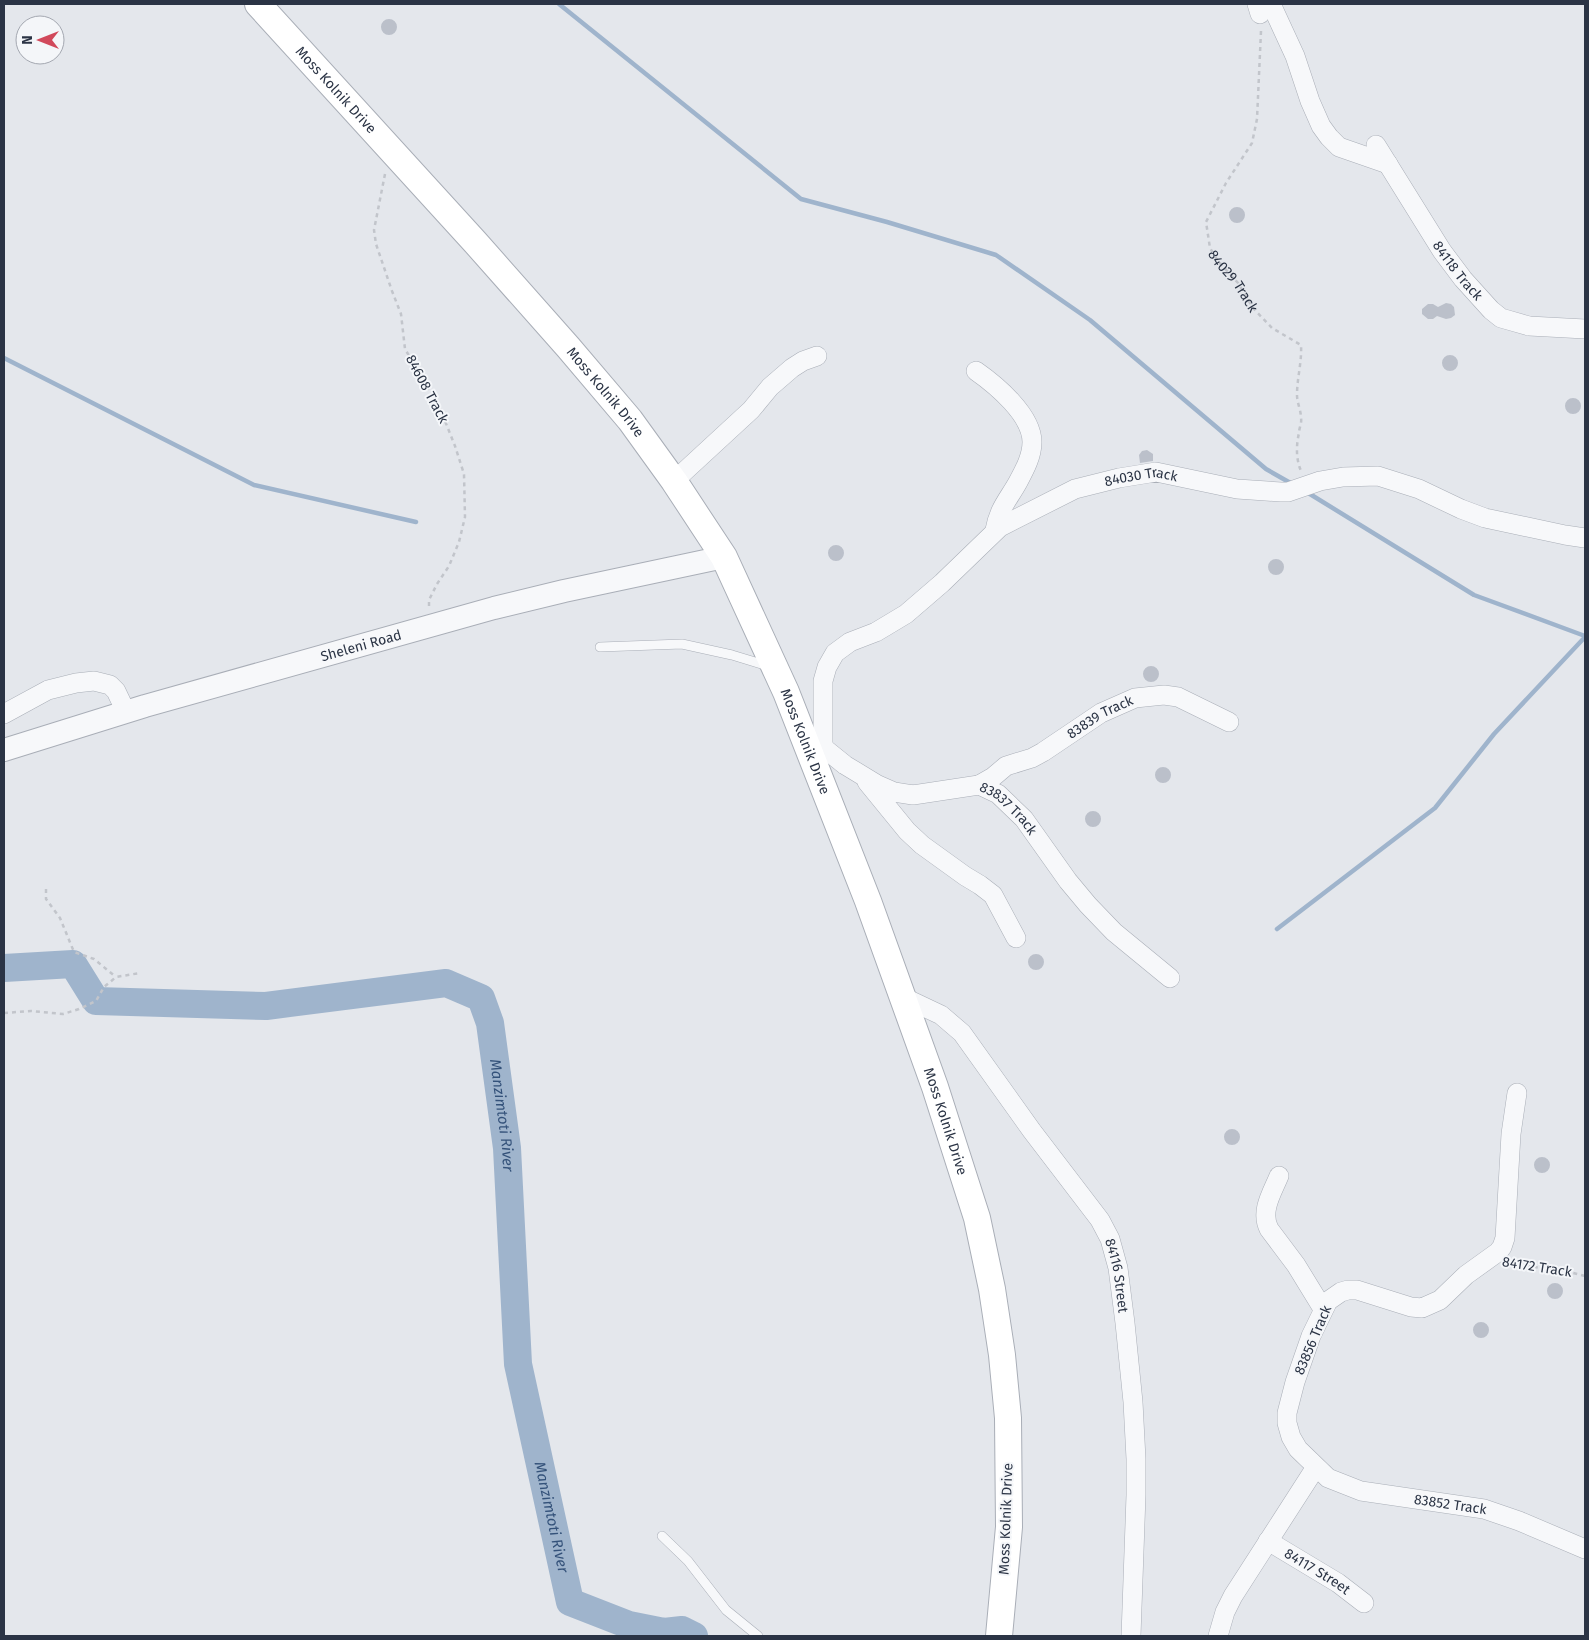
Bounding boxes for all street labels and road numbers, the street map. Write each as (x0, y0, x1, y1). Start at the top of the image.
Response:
street label: Moss Kolnik Drive (292, 43, 380, 137)
street label: 84118 Track (1429, 238, 1487, 304)
street label: 84029 Track (1205, 247, 1262, 316)
street label: Moss Kolnik Drive (563, 344, 648, 440)
street label: 84608 Track (402, 352, 453, 427)
street label: 84030 Track (1102, 463, 1180, 490)
street label: Sheleni Road (319, 626, 403, 665)
street label: Moss Kolnik Drive (777, 686, 834, 797)
street label: 83839 Track (1063, 691, 1136, 742)
street label: 83837 Track (977, 778, 1041, 839)
street label: Moss Kolnik Drive (920, 1065, 971, 1177)
street label: 84116 Street (1102, 1236, 1132, 1315)
street label: 84172 Track (1501, 1253, 1574, 1281)
street label: 83856 Track (1291, 1302, 1336, 1377)
street label: Moss Kolnik Drive (996, 1463, 1016, 1575)
street label: 83852 Track (1413, 1490, 1489, 1518)
street label: 84117 Street (1282, 1544, 1355, 1599)

